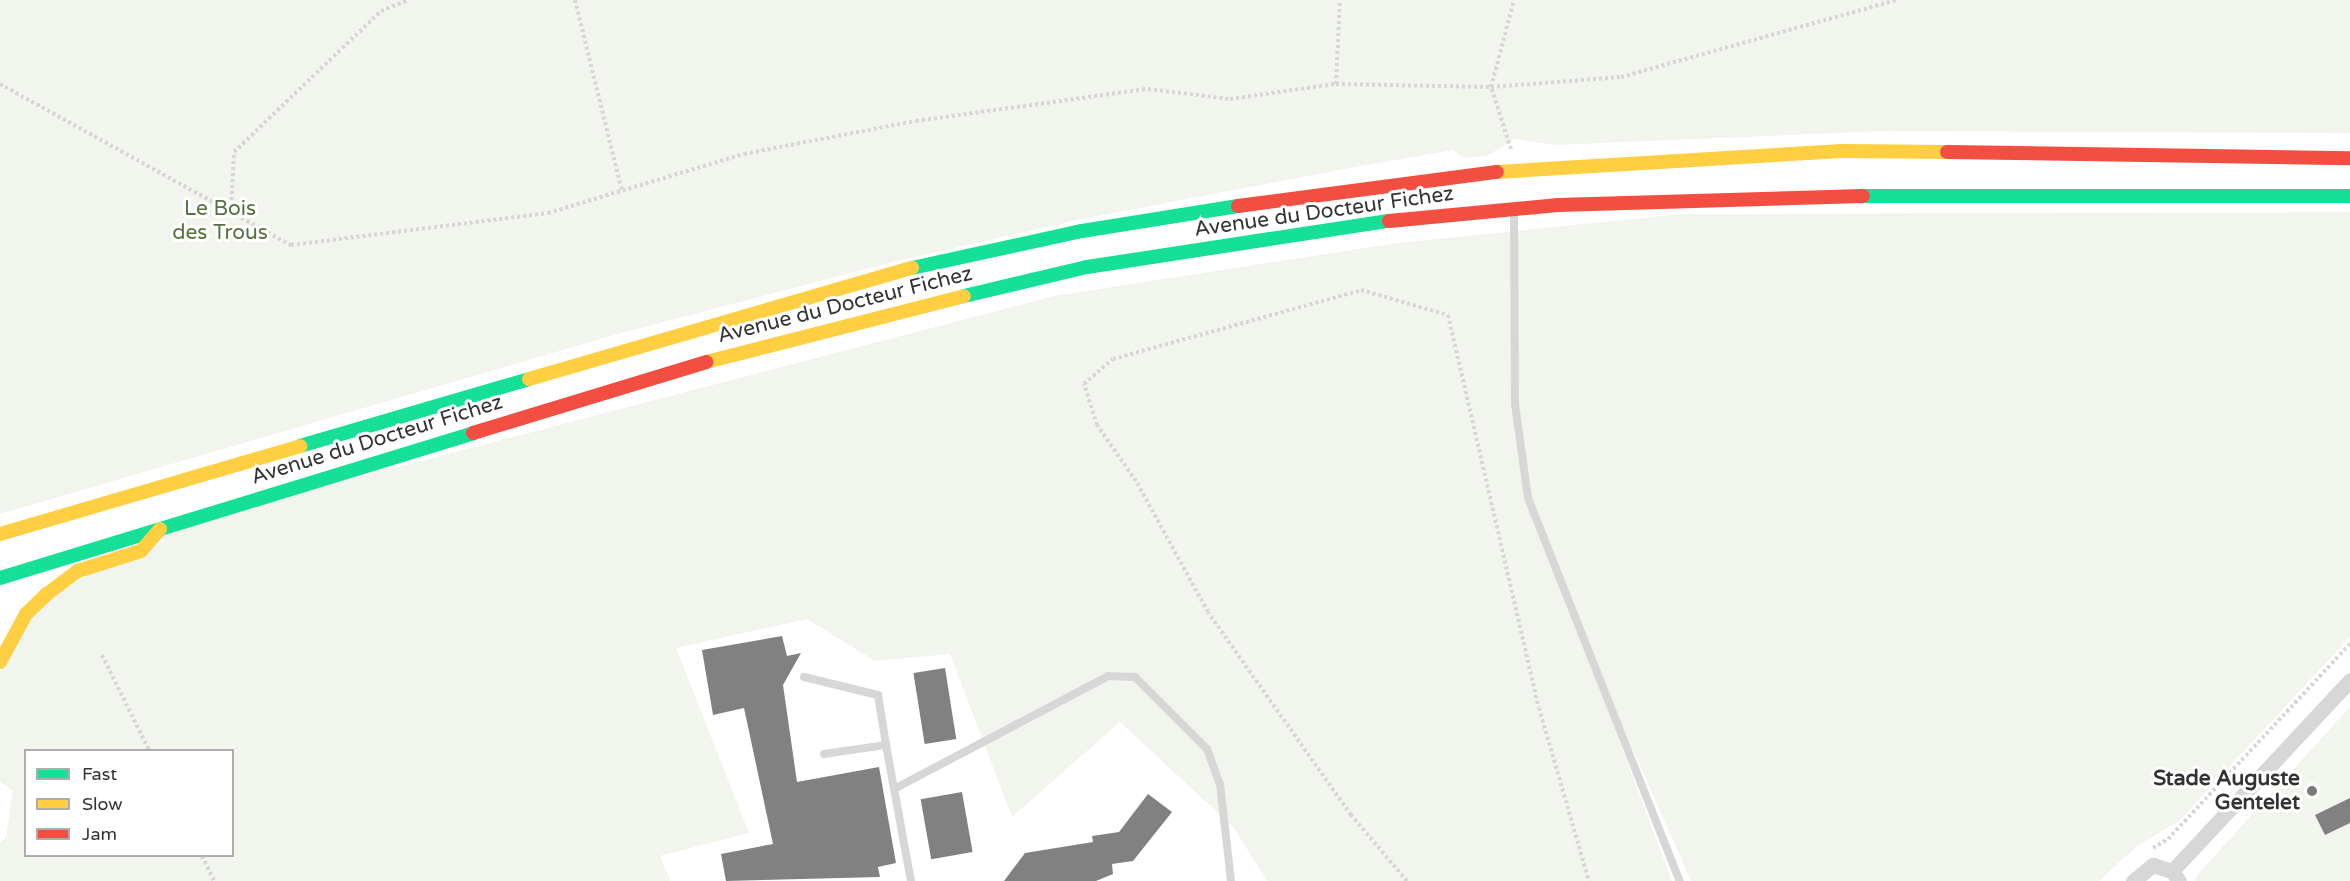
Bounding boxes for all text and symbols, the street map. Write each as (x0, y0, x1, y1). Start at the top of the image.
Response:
street label: Avenue du Docteur Fichez (1193, 181, 1455, 243)
park label: Le Bois des Trous (172, 196, 268, 246)
street label: Avenue du Docteur Fichez (715, 261, 975, 349)
street label: Avenue du Docteur Fichez (248, 390, 506, 490)
legend (24, 749, 234, 857)
text: Fast (82, 763, 117, 785)
place label: Stade Auguste Gentelet (2153, 766, 2300, 816)
marker: Stade Auguste Gentelet (2305, 784, 2319, 798)
text: Slow (82, 793, 123, 815)
text: Jam (82, 823, 117, 845)

